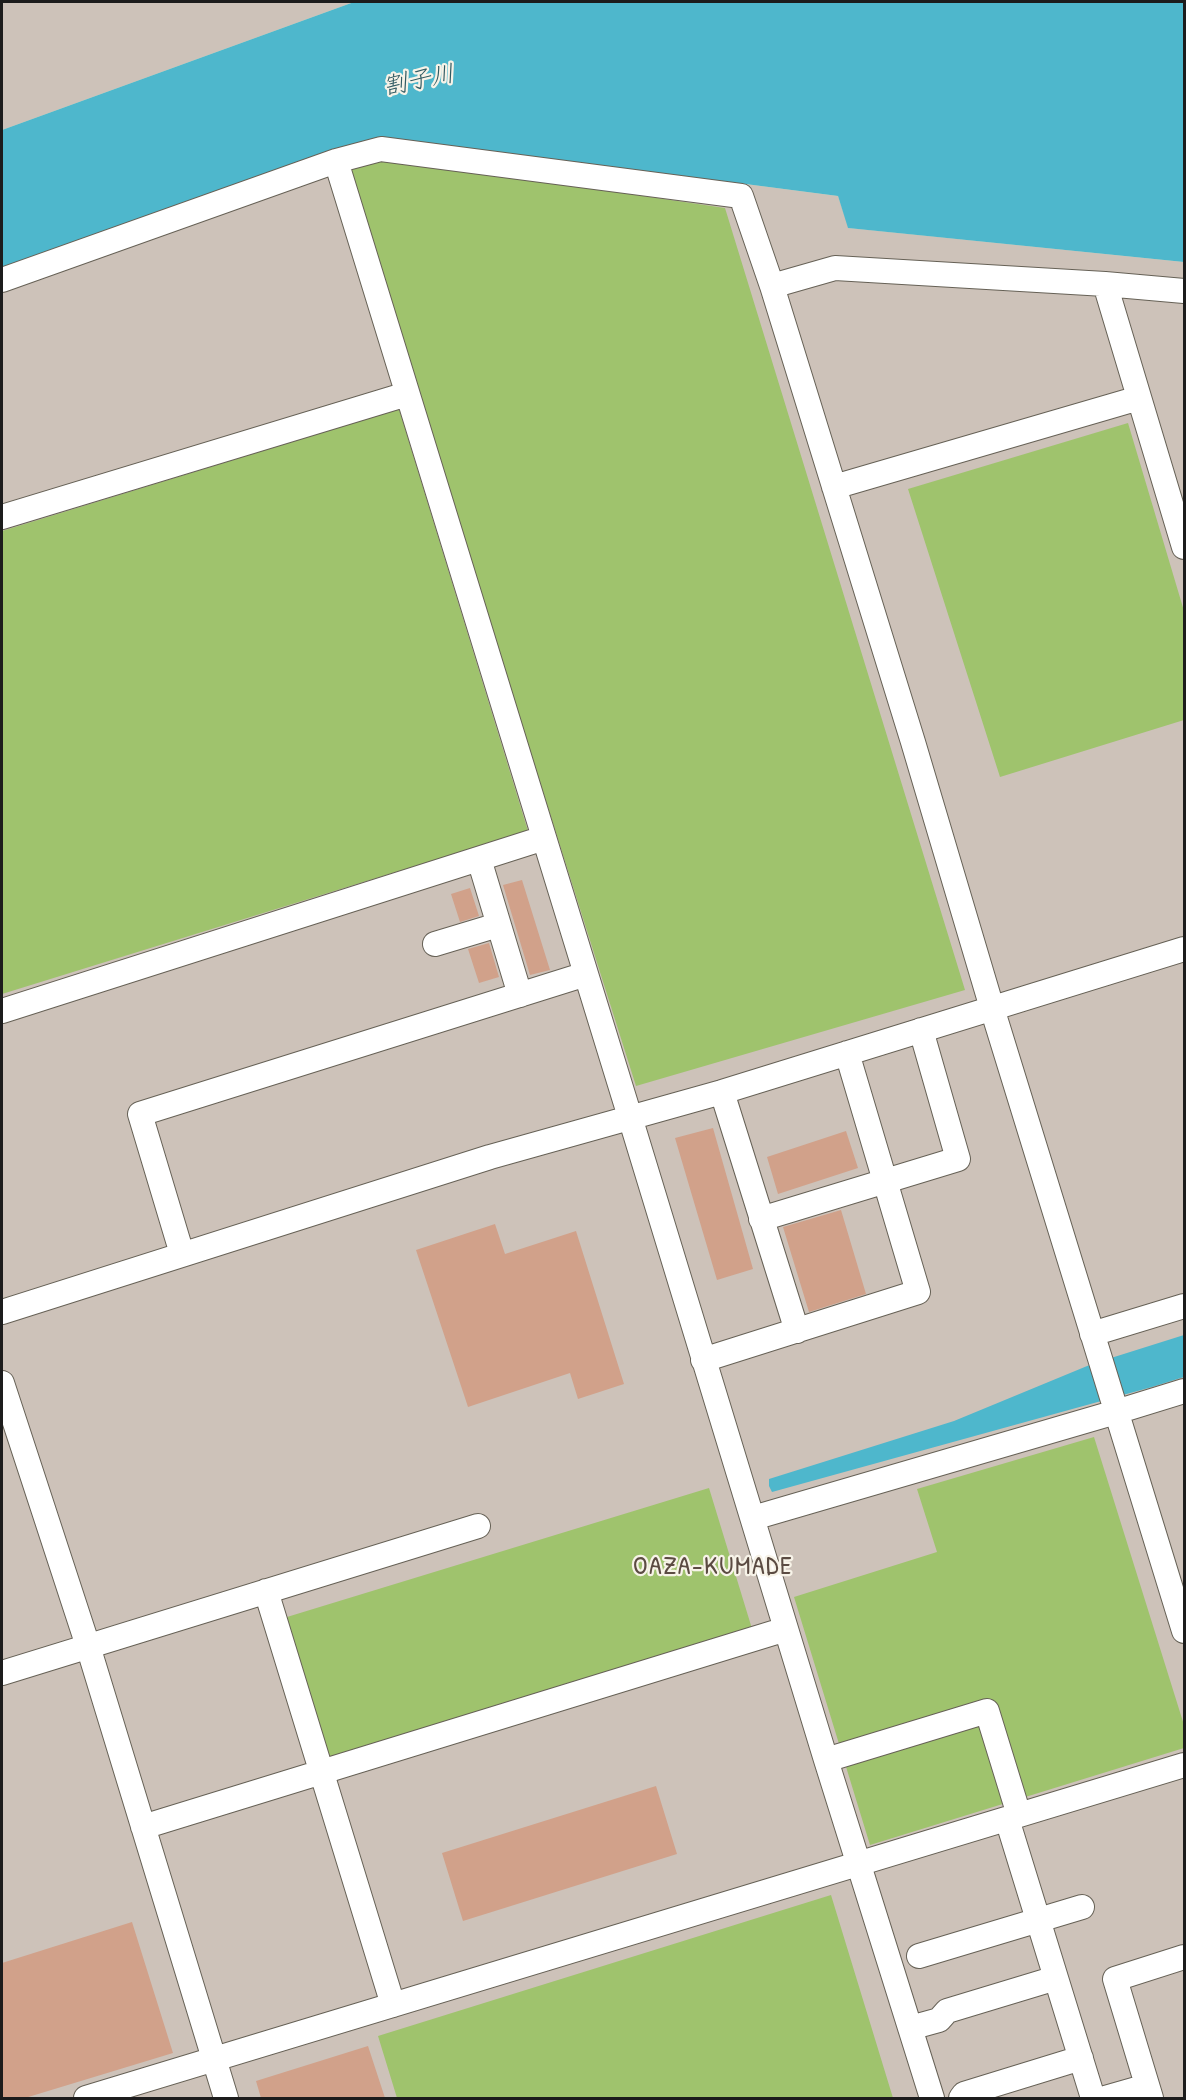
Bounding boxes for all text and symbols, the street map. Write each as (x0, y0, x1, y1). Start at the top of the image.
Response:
water label: 割子川 (381, 60, 457, 102)
district label: OAZA-KUMADE (633, 1551, 793, 1583)

